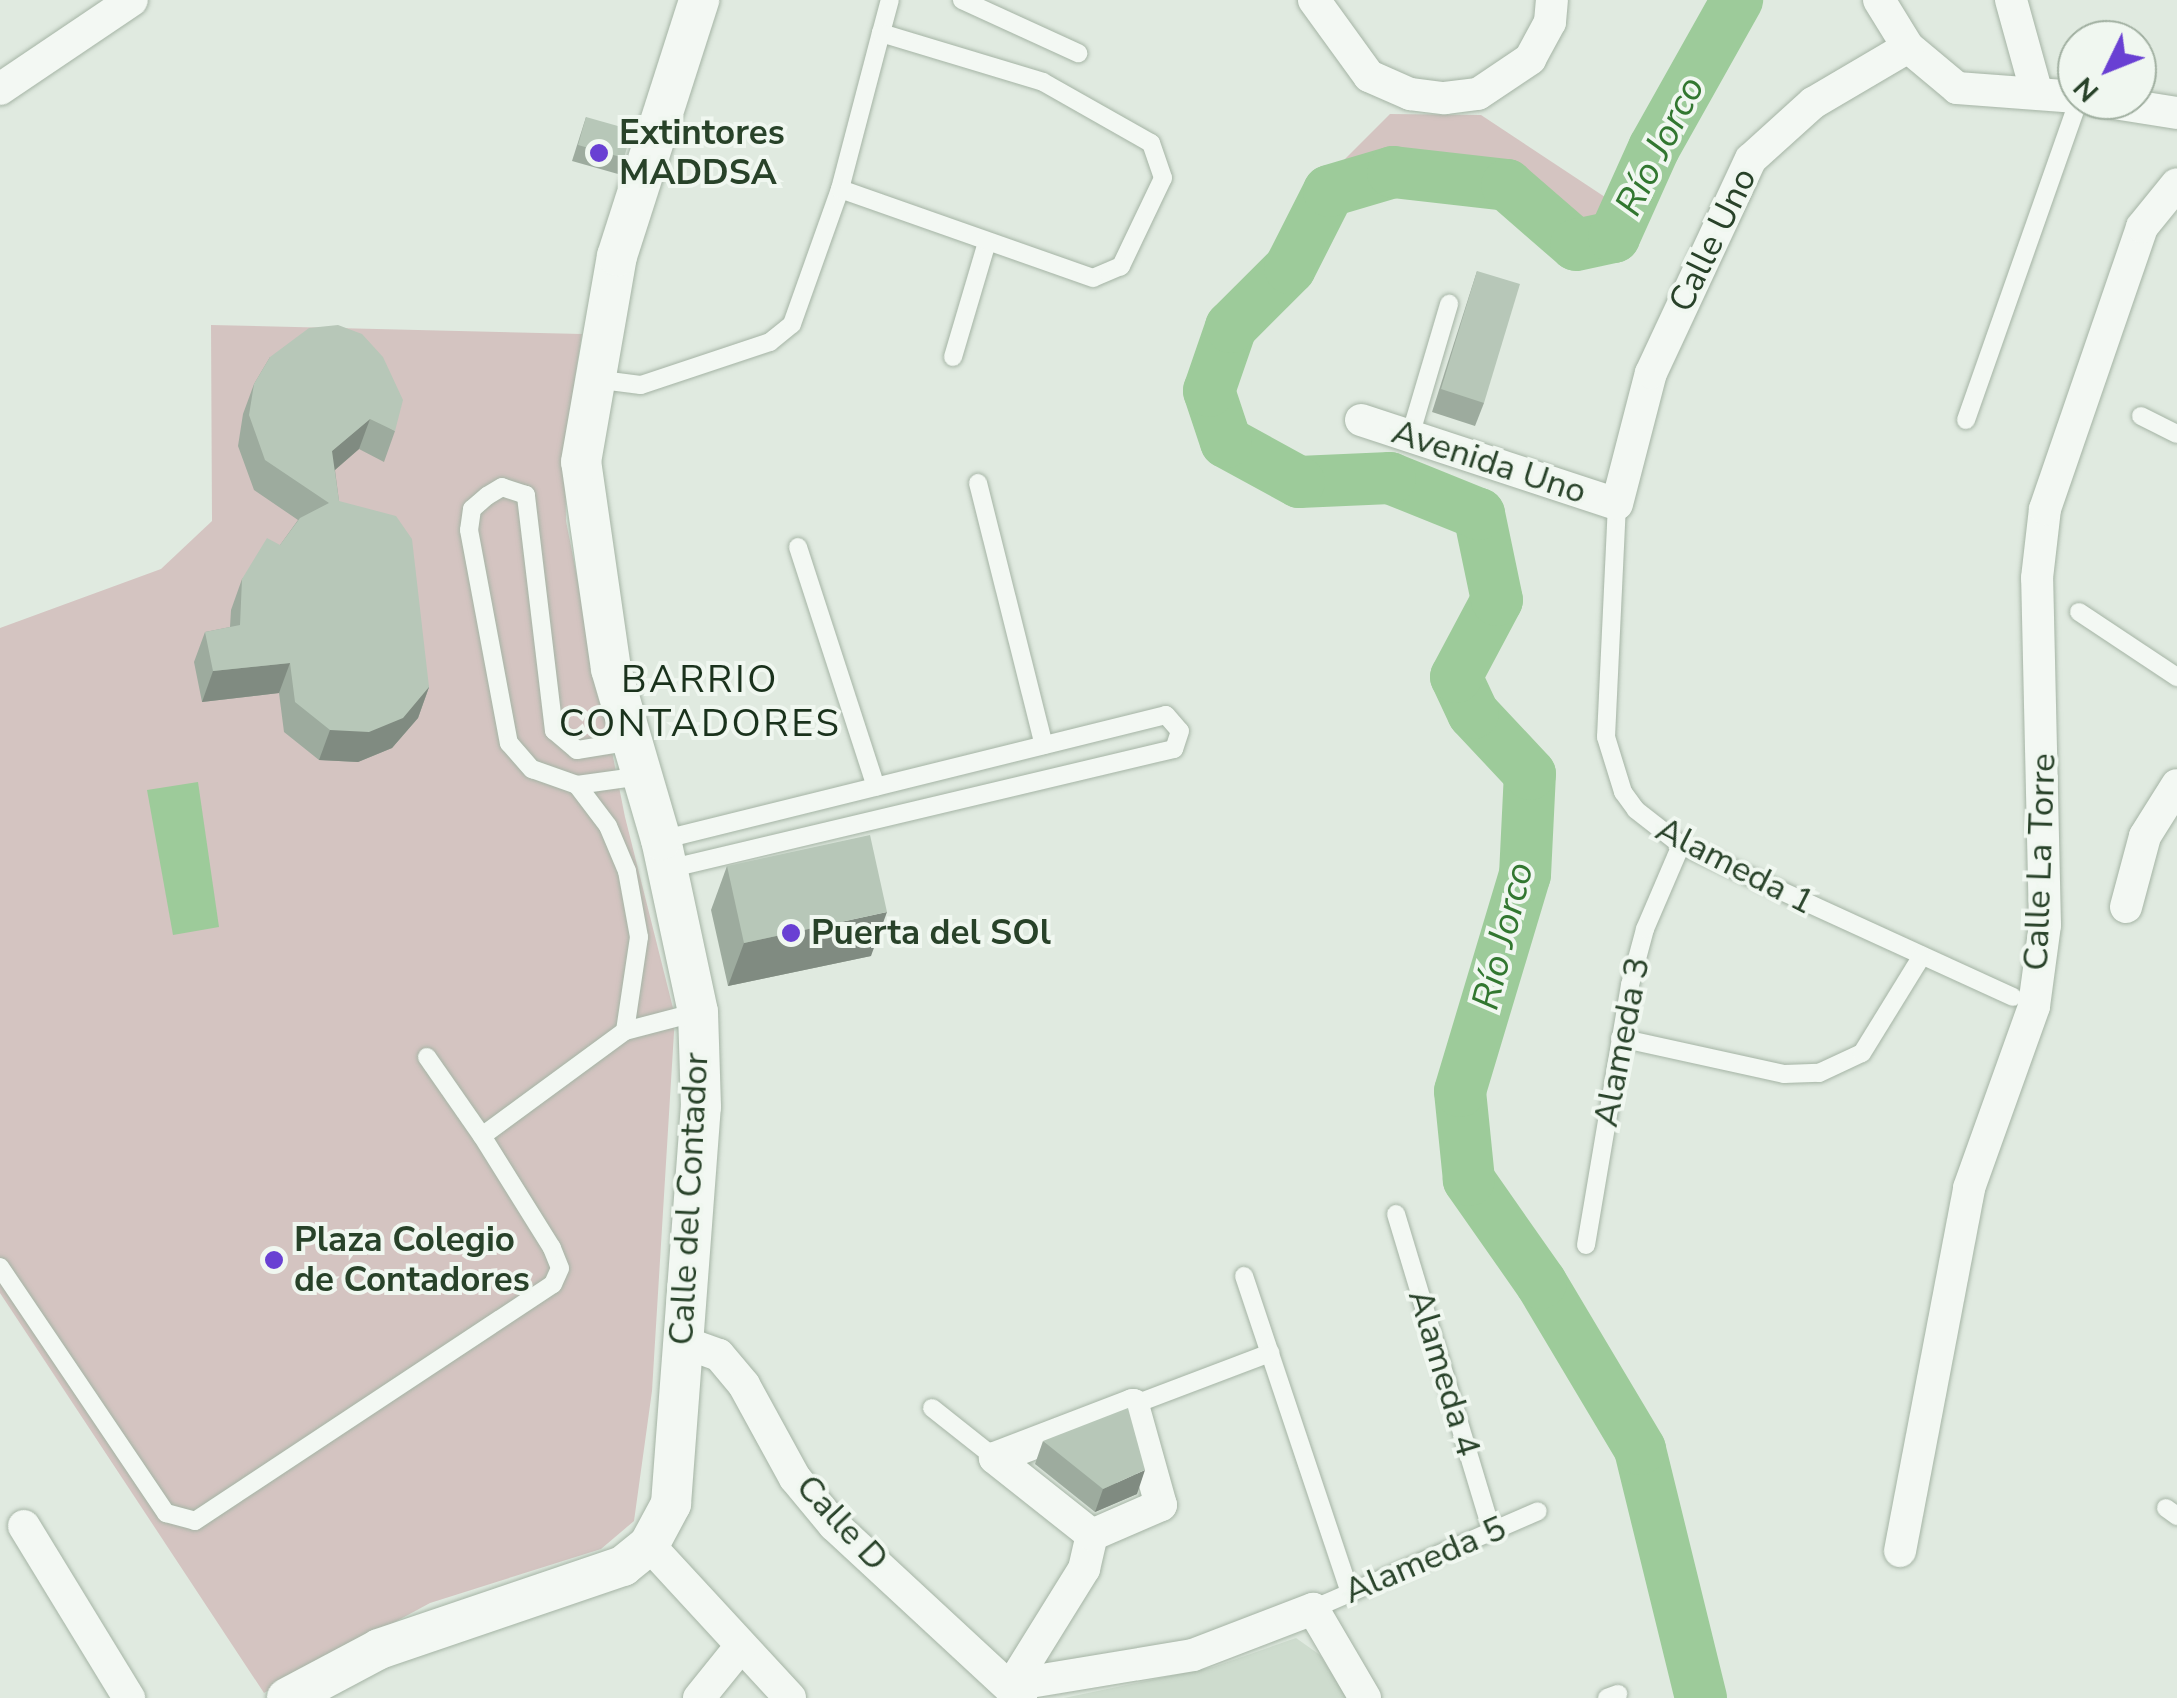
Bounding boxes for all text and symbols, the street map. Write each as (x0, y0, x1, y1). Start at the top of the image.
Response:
north arrow (2057, 20, 2157, 120)
text: N (2065, 68, 2108, 110)
water label: Río Jorco (1606, 69, 1714, 223)
place label: Extintores MADDSA (619, 112, 785, 194)
marker: Extintores MADDSA (588, 142, 610, 164)
street label: Calle Uno (1660, 161, 1766, 319)
street label: Avenida Uno (1387, 411, 1591, 513)
district label: BARRIO CONTADORES (559, 657, 841, 746)
street label: Calle La Torre (2015, 753, 2065, 971)
street label: Alameda 1 (1649, 808, 1821, 924)
water label: Río Jorco (1463, 858, 1543, 1014)
place label: Puerta del SOl (811, 912, 1051, 954)
marker: Puerta del SOl (780, 922, 802, 944)
street label: Alameda 3 (1585, 954, 1659, 1130)
street label: Calle del Contador (660, 1052, 718, 1346)
place label: Plaza Colegio de Contadores (294, 1219, 530, 1301)
marker: Plaza Colegio de Contadores (263, 1249, 285, 1271)
street label: Alameda 4 (1399, 1285, 1489, 1461)
street label: Calle D (787, 1466, 897, 1580)
street label: Alameda 5 (1338, 1507, 1512, 1613)

